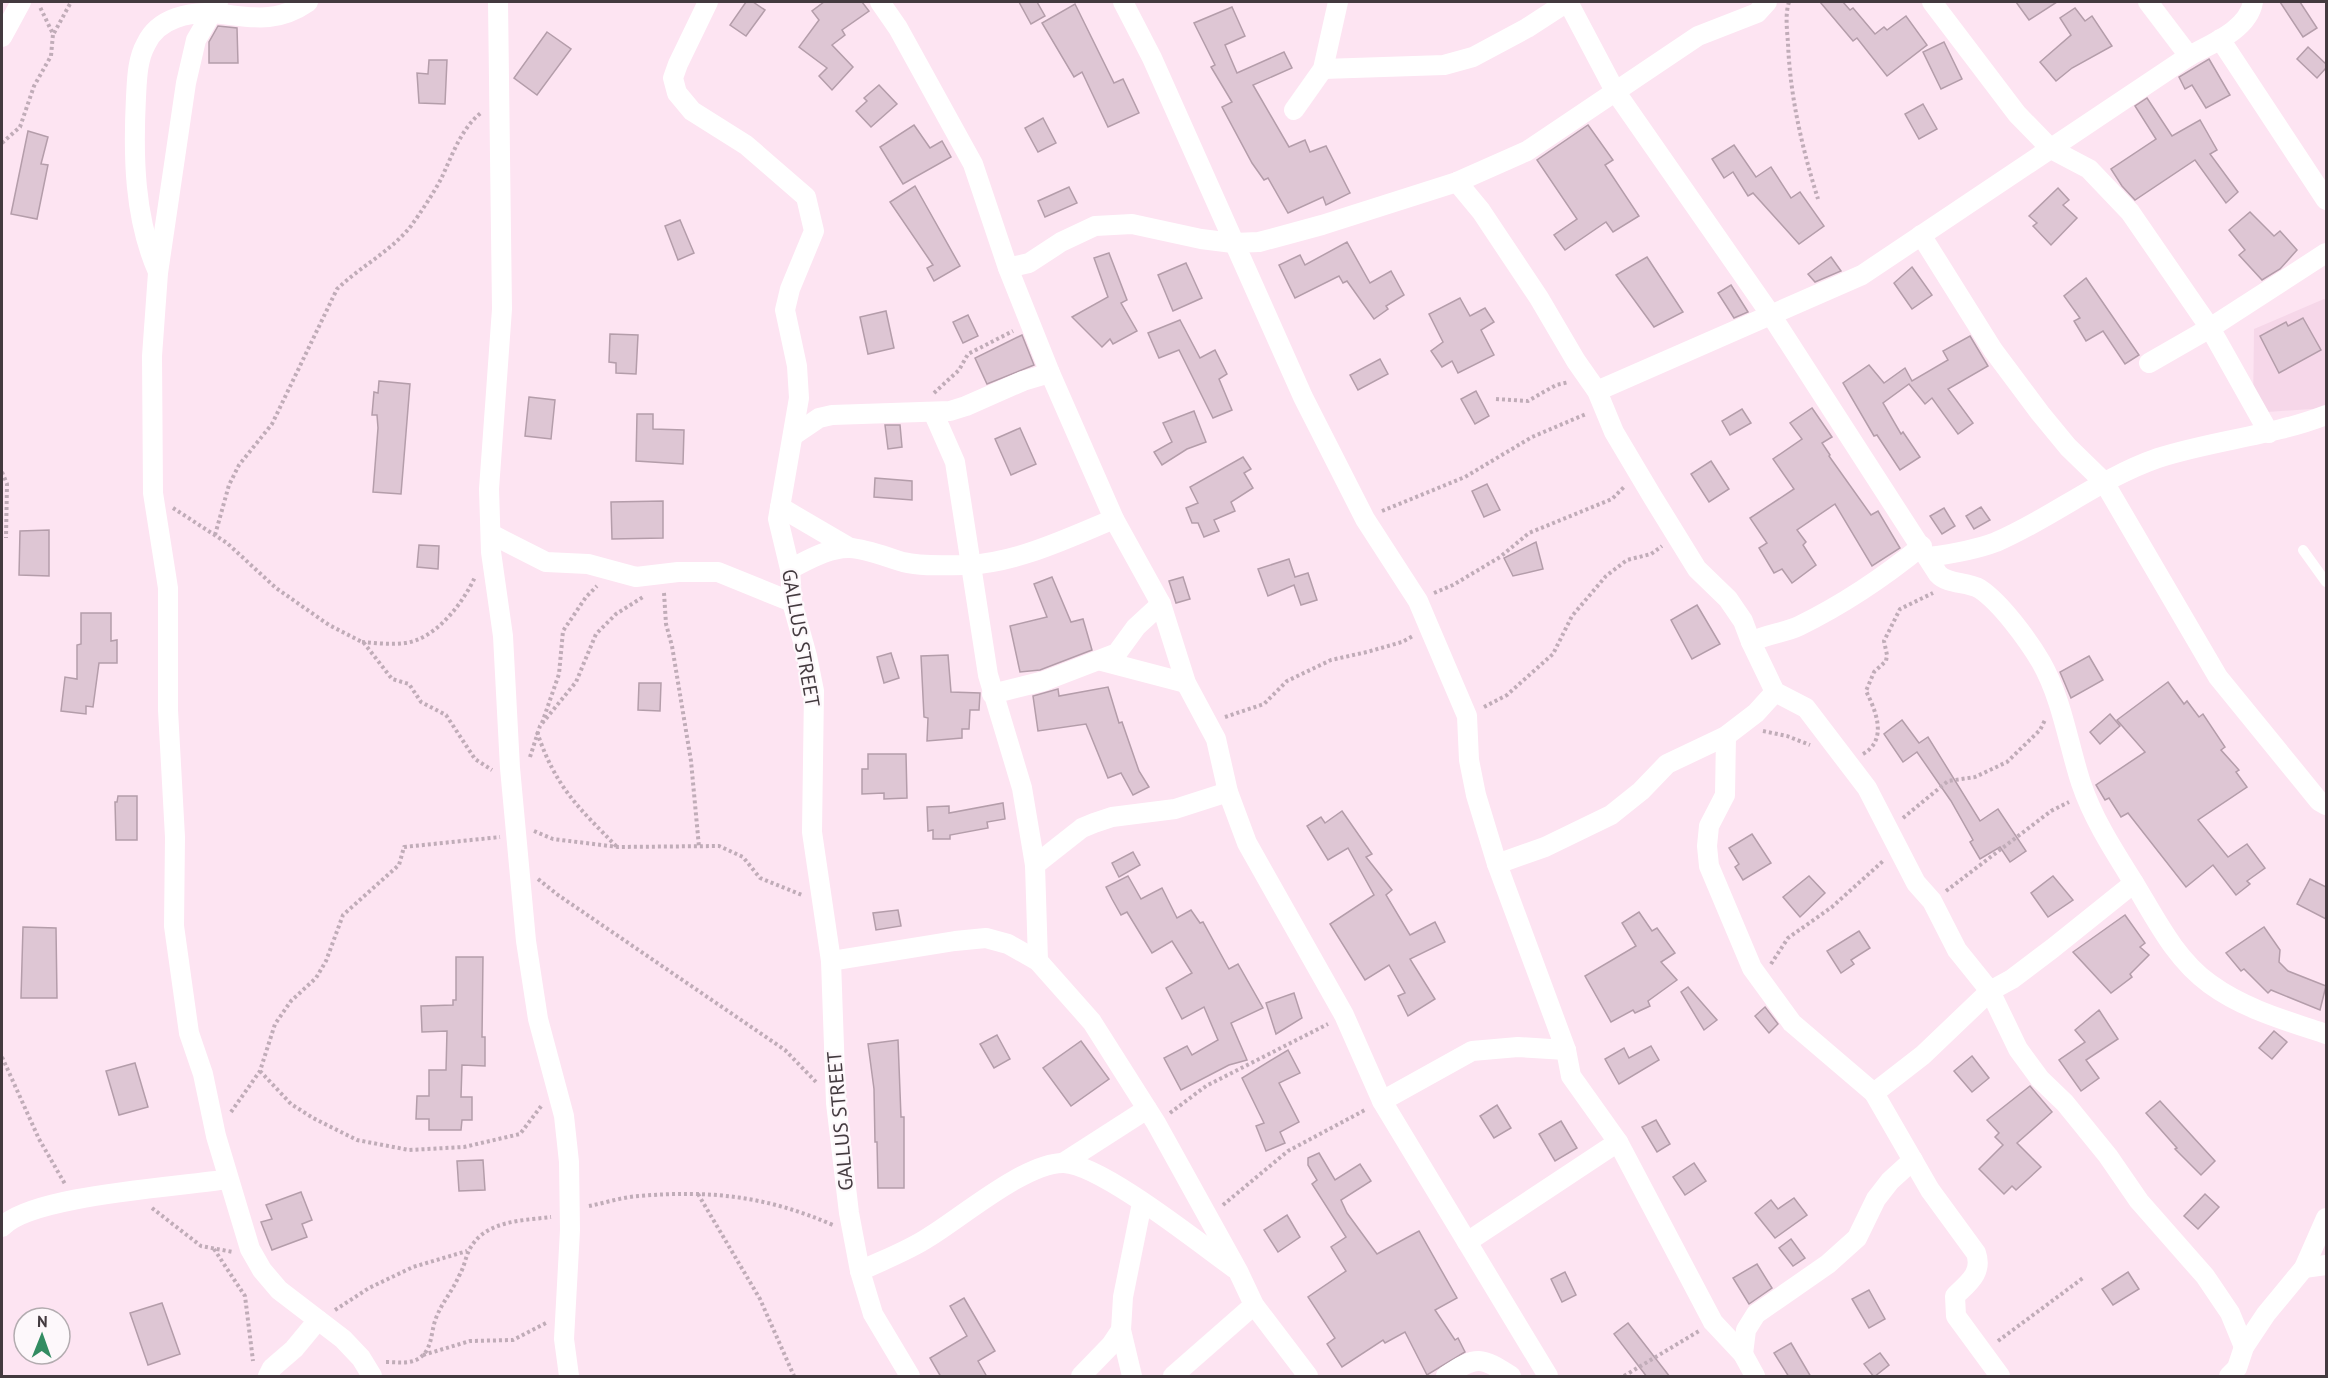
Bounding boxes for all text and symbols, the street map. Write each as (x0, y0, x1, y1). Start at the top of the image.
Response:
street label: GALLUS STREET (776, 567, 826, 709)
street label: GALLUS STREET (821, 1050, 859, 1192)
north arrow (12, 1306, 72, 1366)
text: N (37, 1311, 48, 1331)

